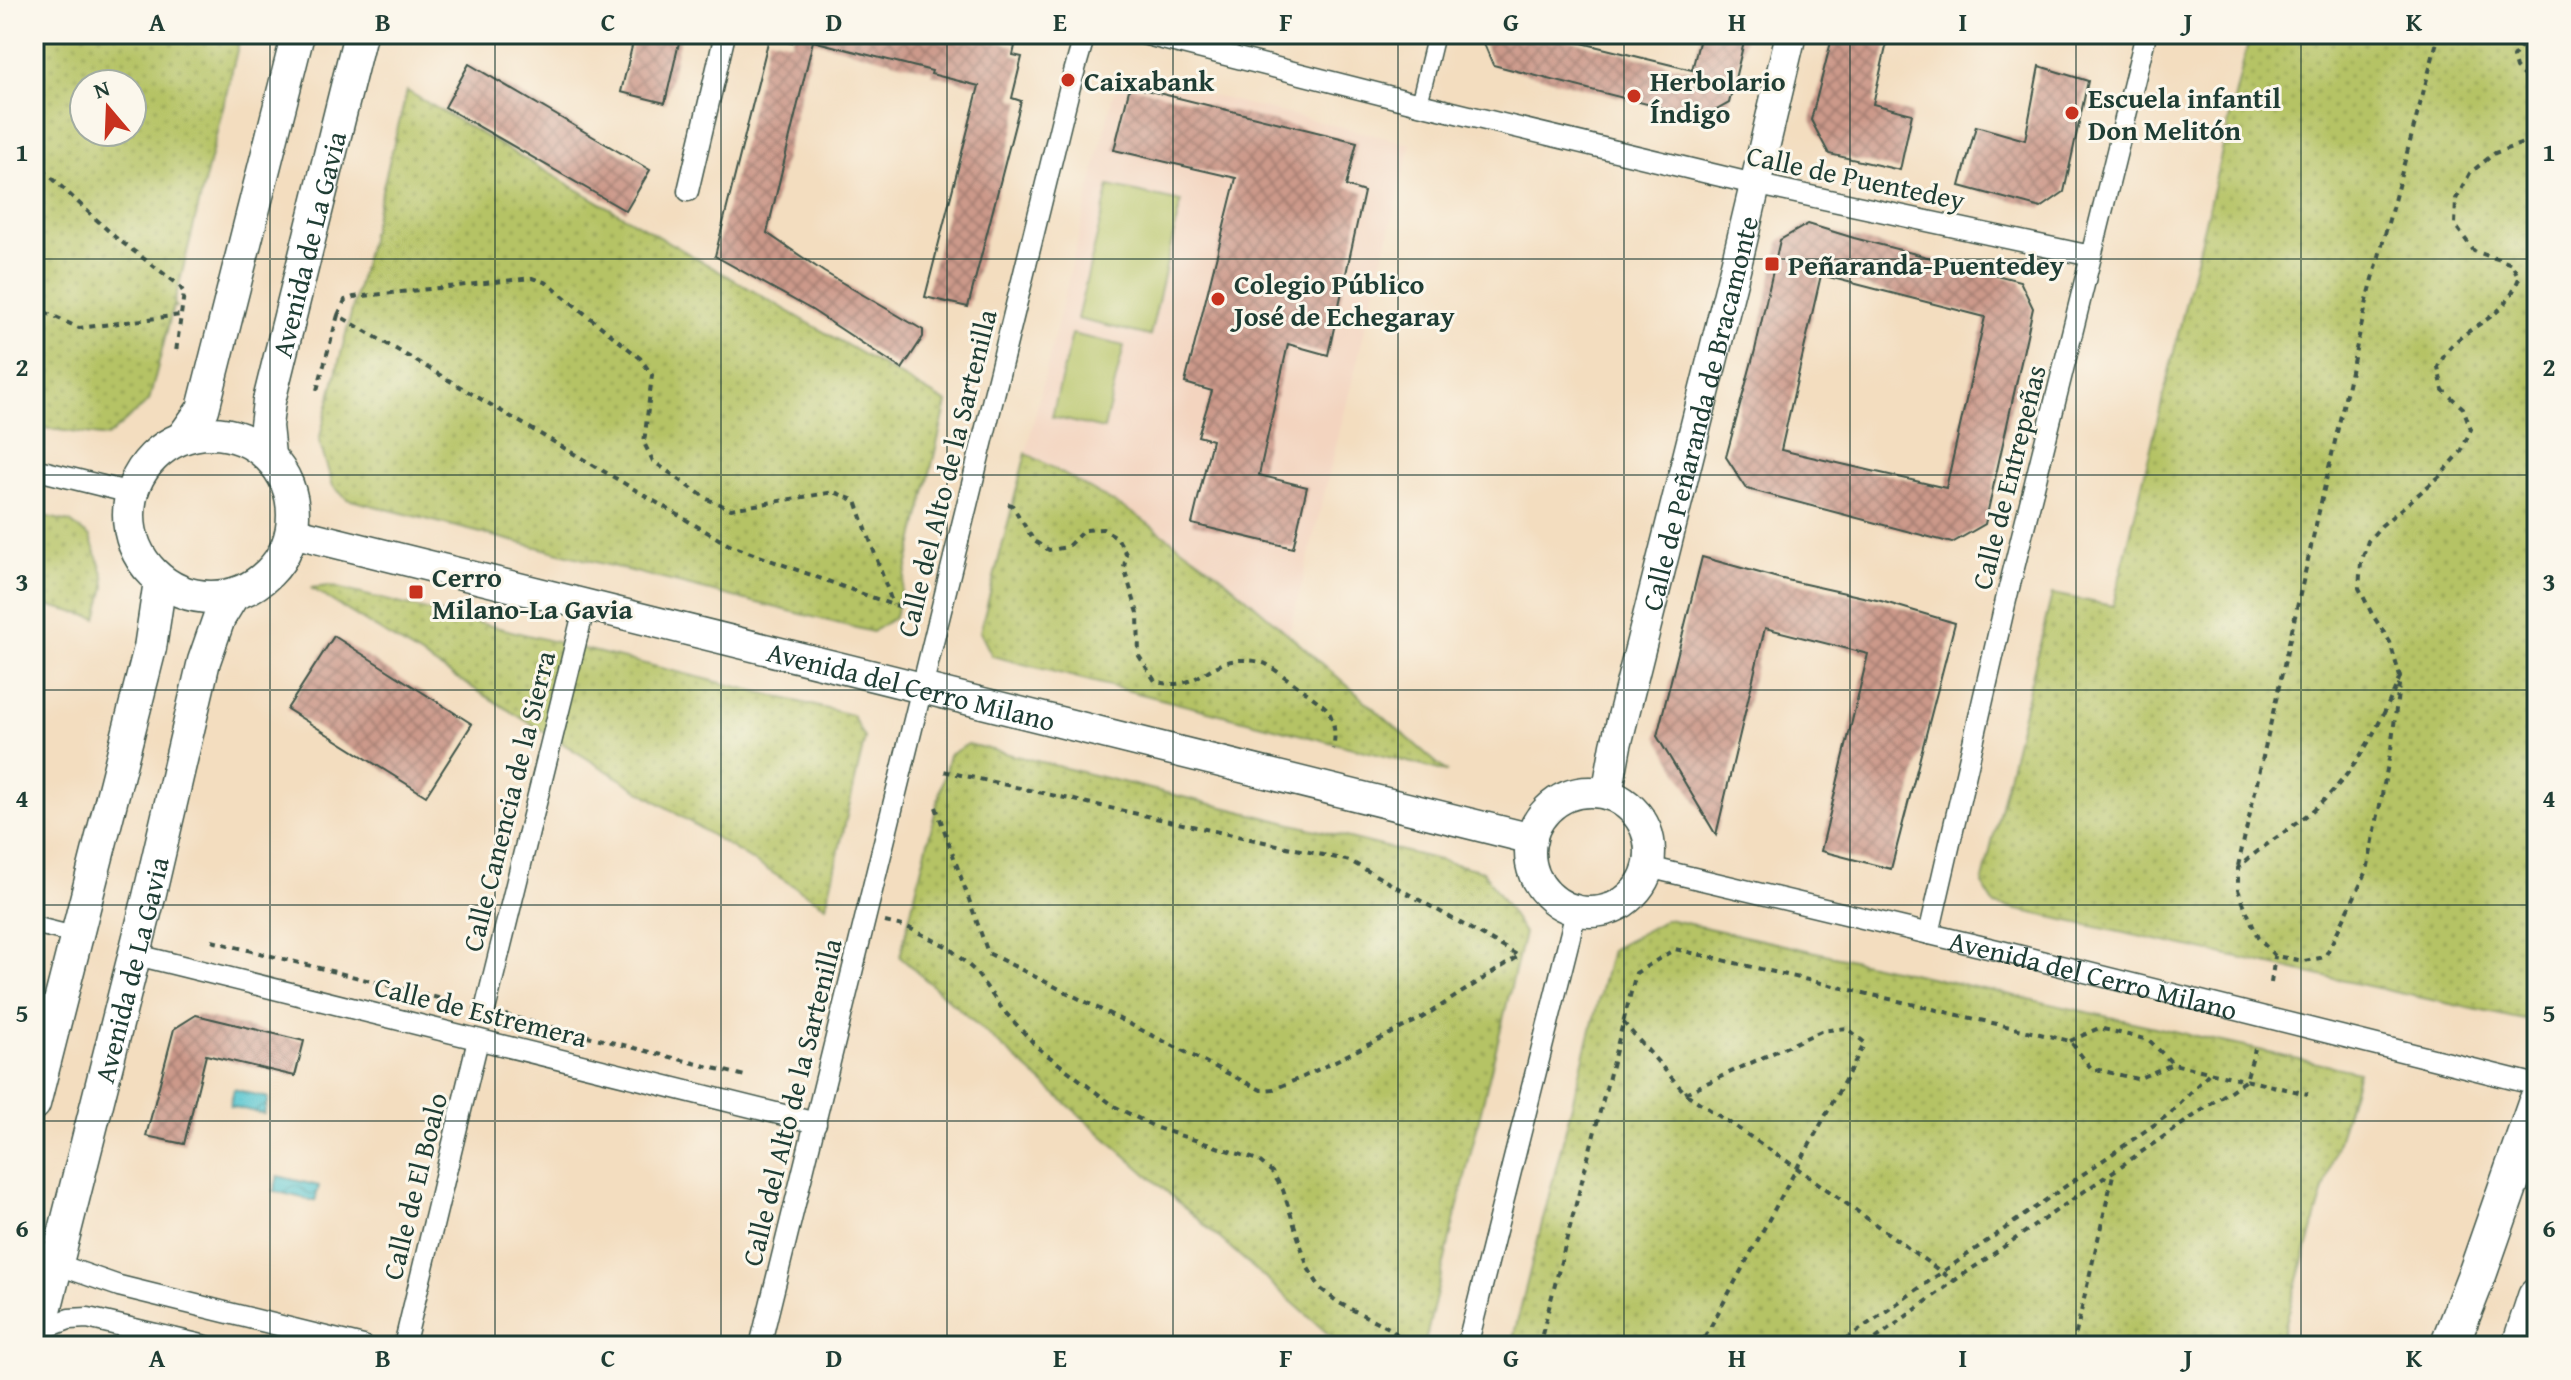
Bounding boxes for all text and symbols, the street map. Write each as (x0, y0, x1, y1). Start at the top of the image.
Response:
text: A (149, 2, 166, 41)
text: B (375, 2, 391, 41)
text: C (601, 2, 615, 41)
text: D (826, 2, 842, 41)
text: E (1053, 2, 1067, 41)
text: F (1279, 2, 1293, 41)
text: G (1503, 2, 1519, 41)
text: H (1728, 2, 1746, 41)
text: I (1959, 2, 1967, 41)
text: J (2180, 2, 2193, 41)
text: K (2406, 2, 2423, 41)
place label: Caixabank (1084, 60, 1215, 101)
place label: Herbolario Índigo (1650, 60, 1786, 133)
north arrow (68, 68, 148, 148)
text: N (89, 71, 114, 107)
marker: Caixabank (1059, 71, 1077, 89)
place label: Escuela infantil Don Melitón (2088, 77, 2281, 150)
marker: Herbolario Índigo (1625, 87, 1643, 105)
marker: Escuela infantil Don Melitón (2063, 104, 2081, 122)
street label: Avenida de La Gavia (260, 126, 356, 361)
text: 1 (15, 132, 29, 171)
text: 1 (2542, 132, 2556, 171)
street label: Calle de Puentedey (1743, 134, 1969, 220)
street label: Calle de Peñaranda de Bracamonte (1630, 211, 1768, 615)
place label: Peñaranda-Puentedey (1788, 244, 2065, 285)
marker: Peñaranda-Puentedey (1763, 255, 1781, 273)
place label: Colegio Público José de Echegaray (1230, 263, 1455, 336)
marker: Colegio Público José de Echegaray (1209, 290, 1227, 308)
street label: Calle del Alto de la Sartenilla (885, 304, 1007, 641)
text: 2 (15, 347, 29, 386)
text: 2 (2542, 347, 2556, 386)
street label: Calle de Entrepeñas (1960, 360, 2056, 594)
place label: Cerro Milano-La Gavia (432, 556, 633, 629)
text: 3 (15, 562, 29, 601)
text: 3 (2542, 562, 2556, 601)
marker: Cerro Milano-La Gavia (407, 583, 425, 601)
street label: Avenida del Cerro Milano (763, 630, 1060, 741)
street label: Calle Canencia de la Sierra (451, 646, 565, 956)
text: 4 (15, 778, 29, 817)
text: 4 (2542, 778, 2556, 817)
street label: Avenida de La Gavia (83, 852, 178, 1087)
street label: Avenida del Cerro Milano (1945, 919, 2242, 1030)
street label: Calle del Alto de la Sartenilla (730, 933, 852, 1270)
street label: Calle de Estremera (370, 965, 592, 1057)
text: 5 (15, 993, 29, 1032)
text: 5 (2542, 993, 2556, 1032)
street label: Calle de El Boalo (371, 1088, 457, 1284)
text: 6 (15, 1208, 29, 1247)
text: 6 (2542, 1208, 2556, 1247)
text: A (149, 1338, 166, 1377)
text: B (375, 1338, 391, 1377)
text: C (601, 1338, 615, 1377)
text: D (826, 1338, 842, 1377)
text: E (1053, 1338, 1067, 1377)
text: F (1279, 1338, 1293, 1377)
text: G (1503, 1338, 1519, 1377)
text: H (1728, 1338, 1746, 1377)
text: I (1959, 1338, 1967, 1377)
text: J (2180, 1338, 2193, 1377)
text: K (2406, 1338, 2423, 1377)

